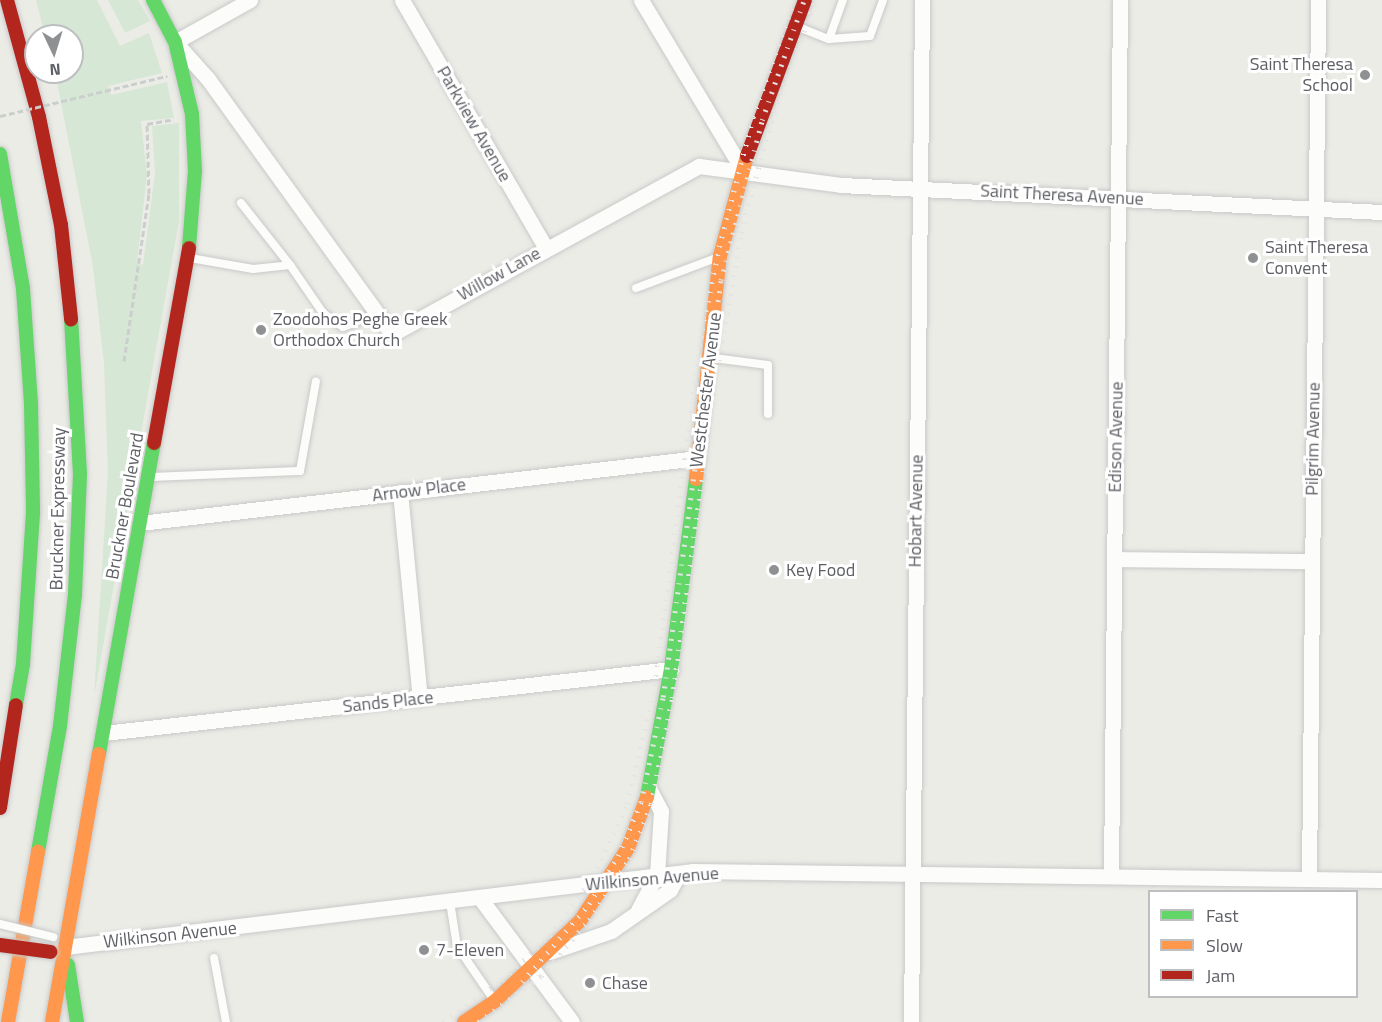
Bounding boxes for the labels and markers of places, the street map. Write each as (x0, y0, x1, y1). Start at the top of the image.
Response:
place label: Saint Theresa School (1250, 54, 1353, 97)
marker: Saint Theresa School (1358, 68, 1372, 82)
place label: Saint Theresa Convent (1265, 237, 1368, 280)
marker: Saint Theresa Convent (1246, 251, 1260, 265)
place label: Zoodohos Peghe Greek Orthodox Church (273, 309, 448, 352)
marker: Zoodohos Peghe Greek Orthodox Church (254, 323, 268, 337)
place label: Key Food (786, 559, 855, 581)
marker: Key Food (767, 563, 781, 577)
place label: 7-Eleven (436, 939, 504, 961)
marker: 7-Eleven (417, 943, 431, 957)
place label: Chase (602, 972, 648, 994)
marker: Chase (583, 976, 597, 990)

